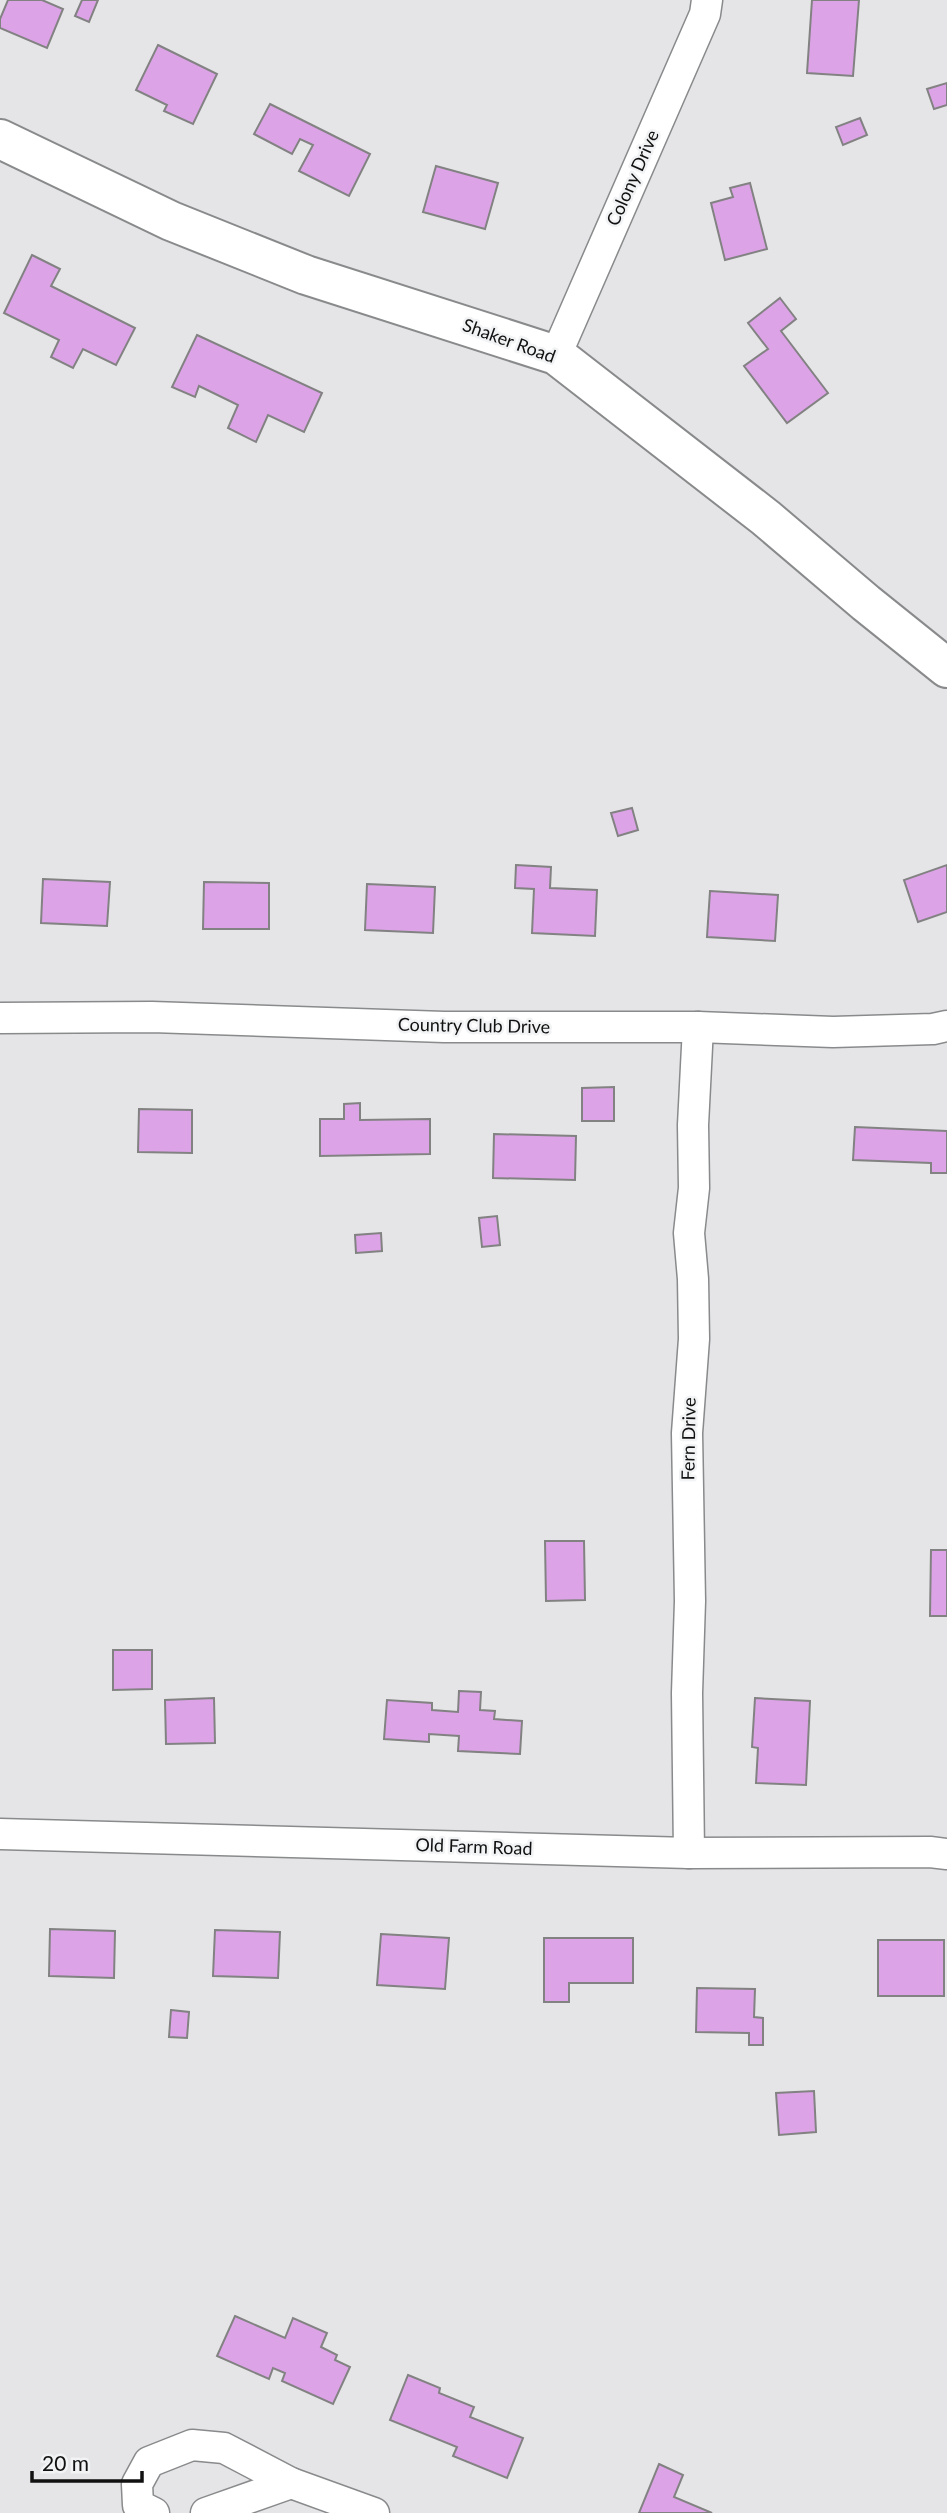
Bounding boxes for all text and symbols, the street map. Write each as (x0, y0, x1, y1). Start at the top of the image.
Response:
street label: Colony Drive (601, 126, 663, 229)
street label: Shaker Road (460, 313, 559, 367)
street label: Country Club Drive (398, 1013, 550, 1037)
street label: Fern Drive (676, 1397, 700, 1481)
street label: Old Farm Road (415, 1833, 533, 1859)
scale bar (32, 2440, 142, 2484)
text: 20 m (42, 2450, 89, 2475)

